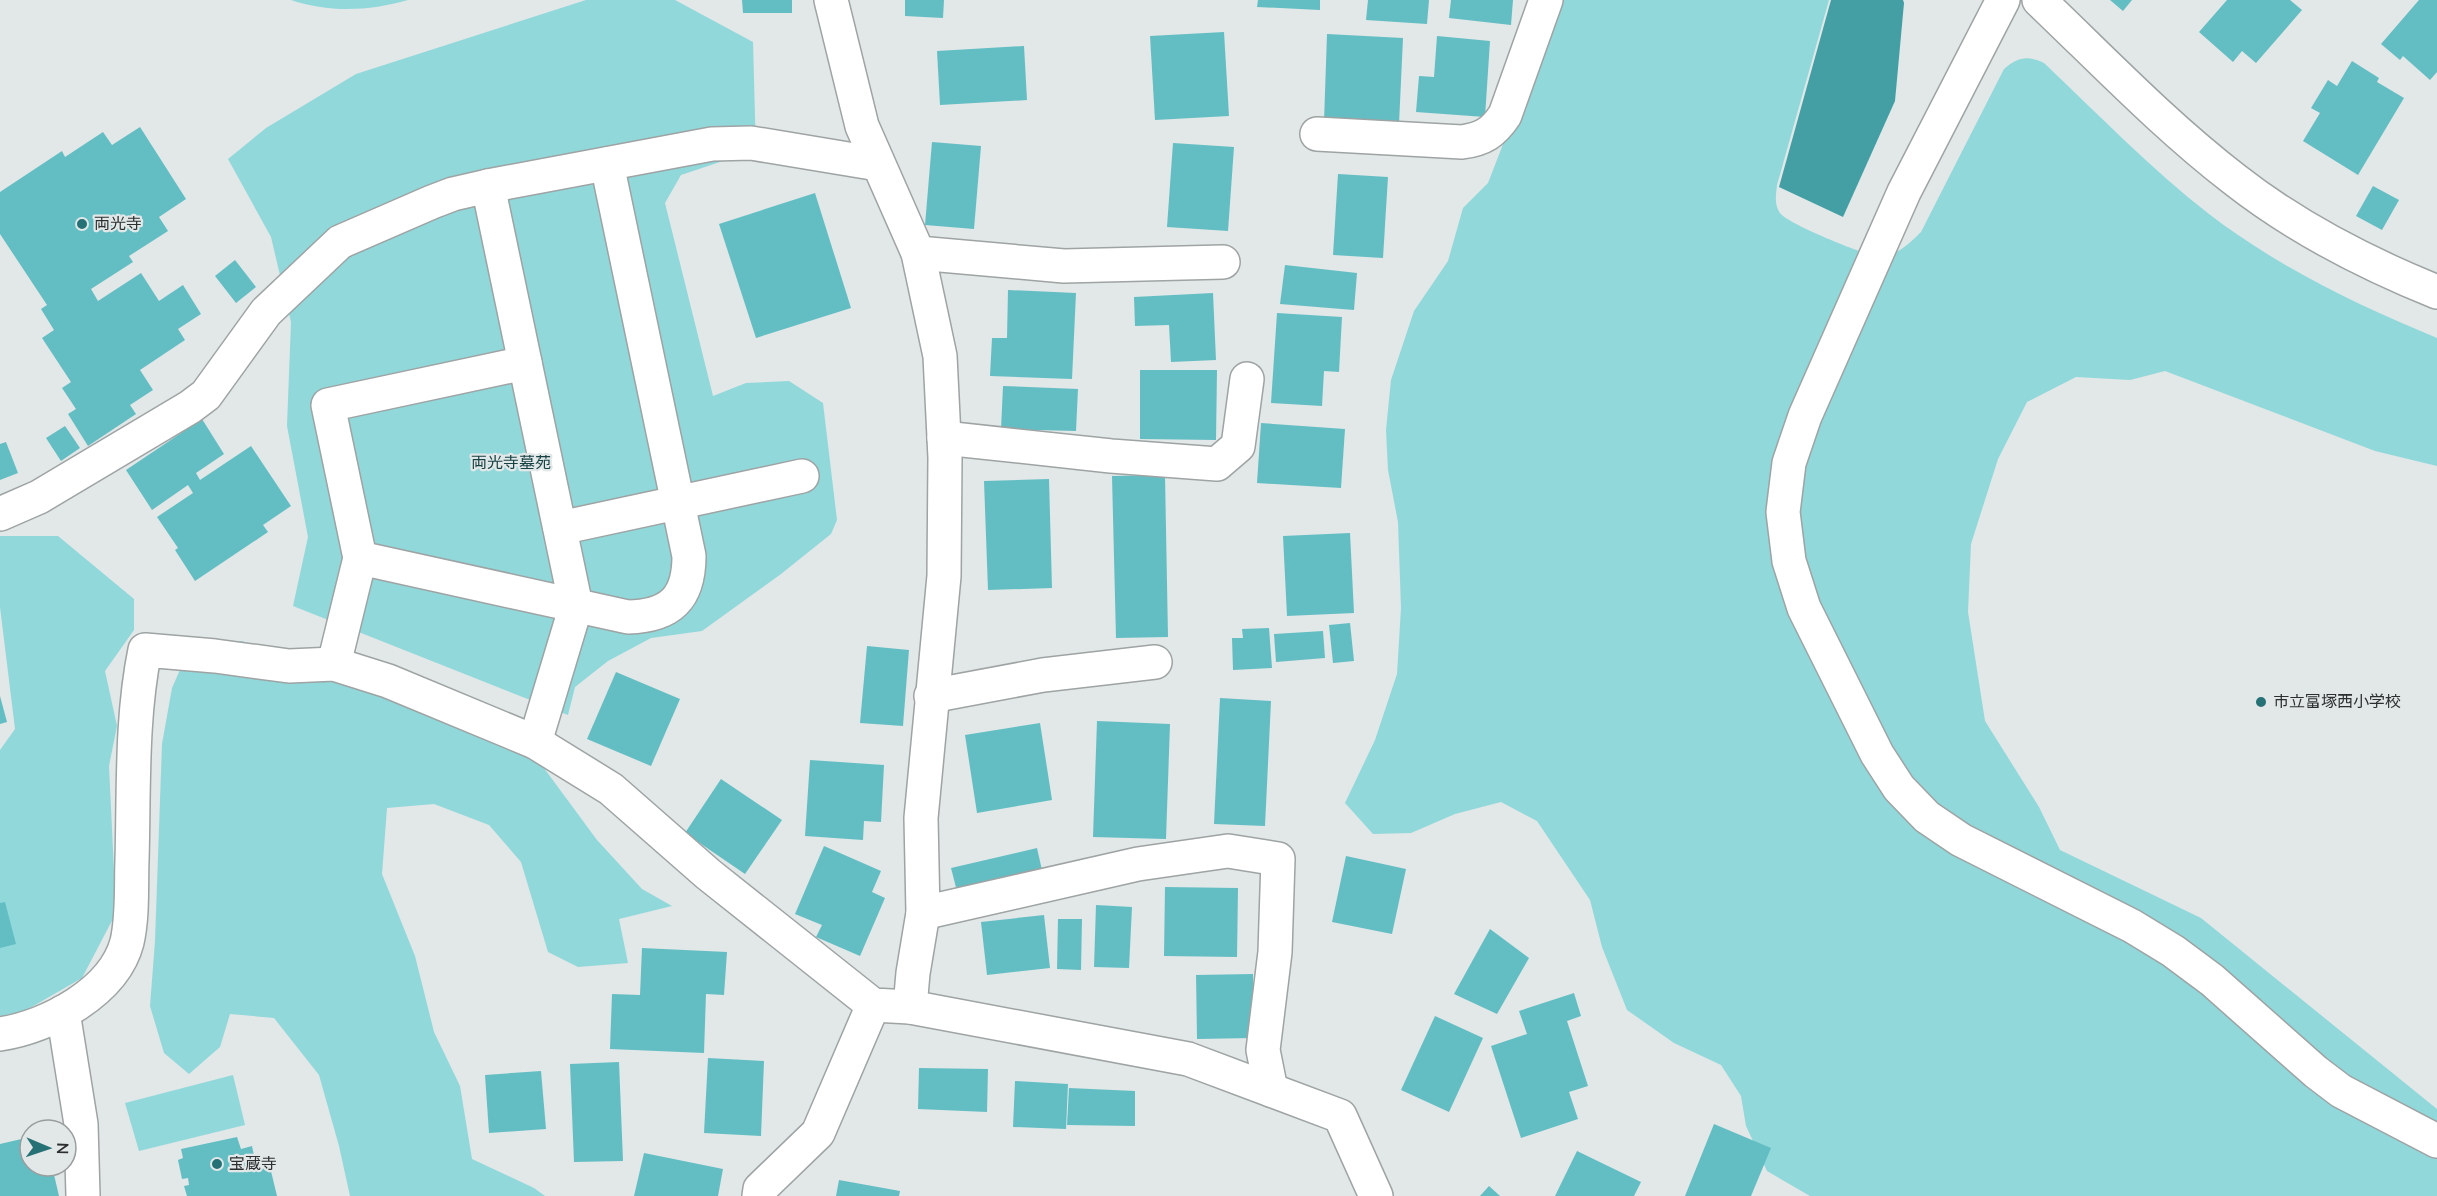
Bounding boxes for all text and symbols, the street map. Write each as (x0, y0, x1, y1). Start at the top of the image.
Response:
place label: 両光寺 (94, 213, 142, 235)
marker: 両光寺 (75, 217, 89, 231)
park label: 両光寺墓苑 (471, 452, 551, 474)
place label: 市立富塚西小学校 (2273, 691, 2401, 713)
marker: 市立富塚西小学校 (2254, 695, 2268, 709)
north arrow (18, 1118, 78, 1178)
text: N (51, 1142, 73, 1155)
place label: 宝蔵寺 (229, 1153, 277, 1175)
marker: 宝蔵寺 (210, 1157, 224, 1171)

